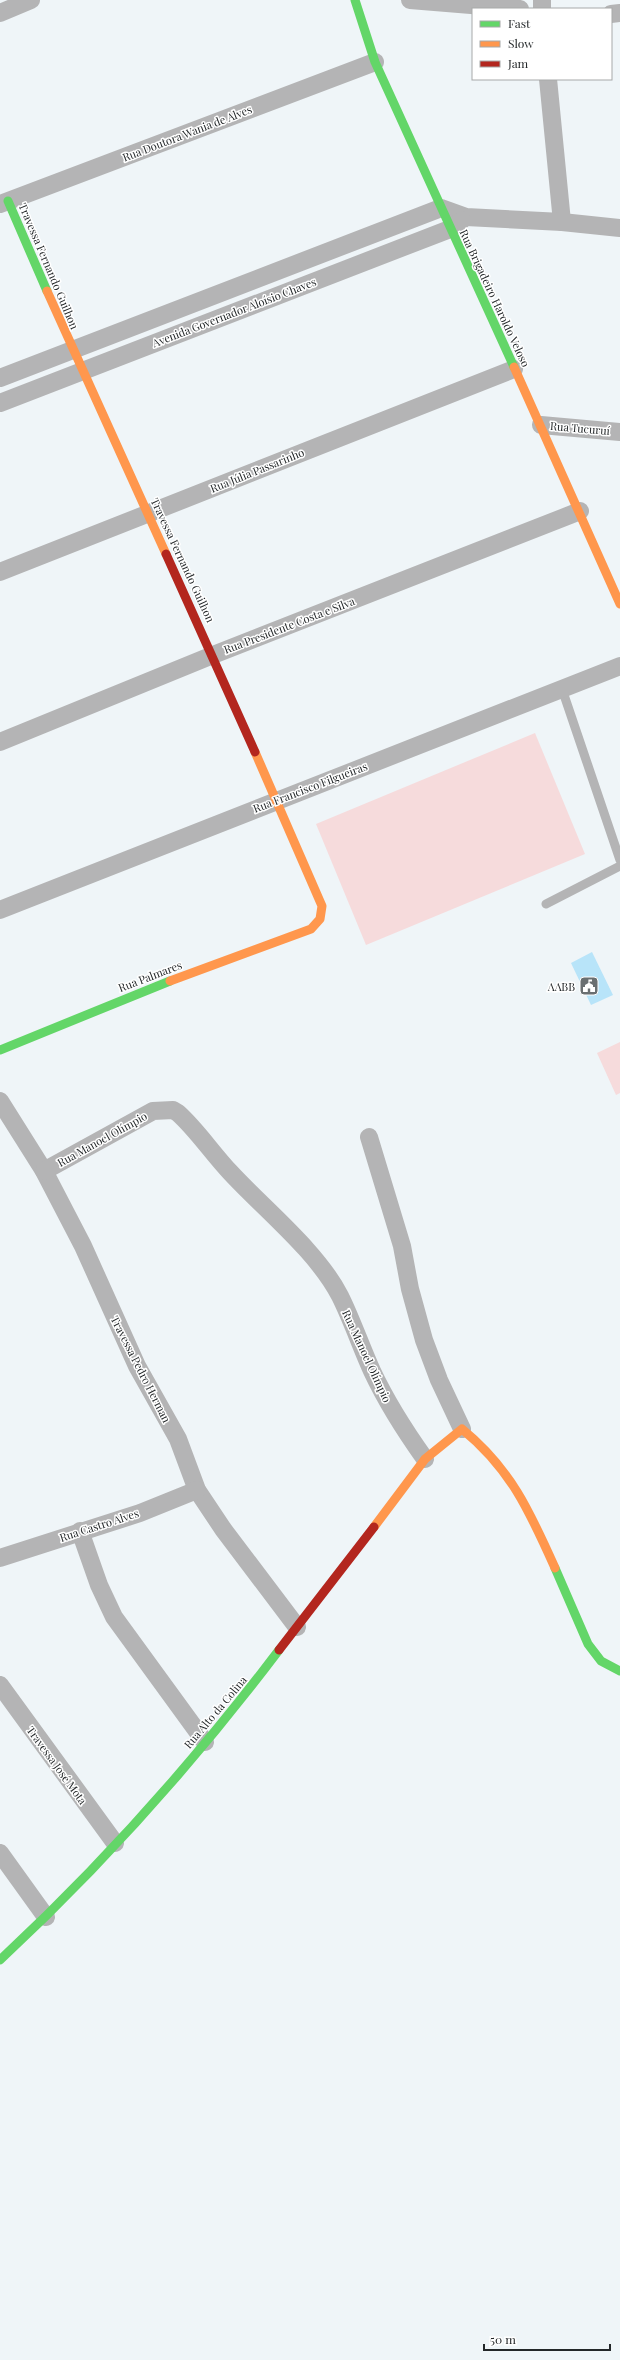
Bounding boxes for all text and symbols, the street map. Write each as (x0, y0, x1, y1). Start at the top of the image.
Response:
legend (472, 8, 612, 80)
text: Fast (508, 15, 531, 31)
text: Slow (508, 35, 534, 51)
text: Jam (507, 55, 529, 71)
street label: Rua Doutora Wania de Alves (120, 101, 254, 165)
street label: Travessa Fernando Guilhon (16, 201, 83, 332)
street label: Rua Brigadeiro Haroldo Veloso (456, 227, 534, 369)
street label: Avenida Governador Aloísio Chaves (149, 274, 318, 351)
street label: Rua Tucuruí (549, 418, 611, 438)
street label: Rua Júlia Passarinho (208, 444, 306, 496)
street label: Travessa Fernando Guilhon (148, 495, 219, 625)
street label: Rua Presidente Costa e Silva (221, 593, 357, 657)
street label: Rua Francisco Filgueiras (251, 758, 369, 816)
street label: Rua Palmares (116, 957, 184, 995)
public building icon: AABB (578, 975, 600, 997)
place label: AABB (547, 979, 575, 994)
street label: Rua Manoel Olímpio (54, 1108, 150, 1170)
street label: Rua Manoel Olímpio (339, 1307, 395, 1405)
street label: Travessa Pedro Herman (108, 1313, 175, 1425)
street label: Rua Castro Alves (58, 1505, 141, 1545)
street label: Rua Alto da Colina (180, 1672, 250, 1751)
street label: Travessa José Mota (23, 1723, 91, 1808)
scale bar (484, 2326, 610, 2352)
text: 50 m (490, 2331, 516, 2347)

